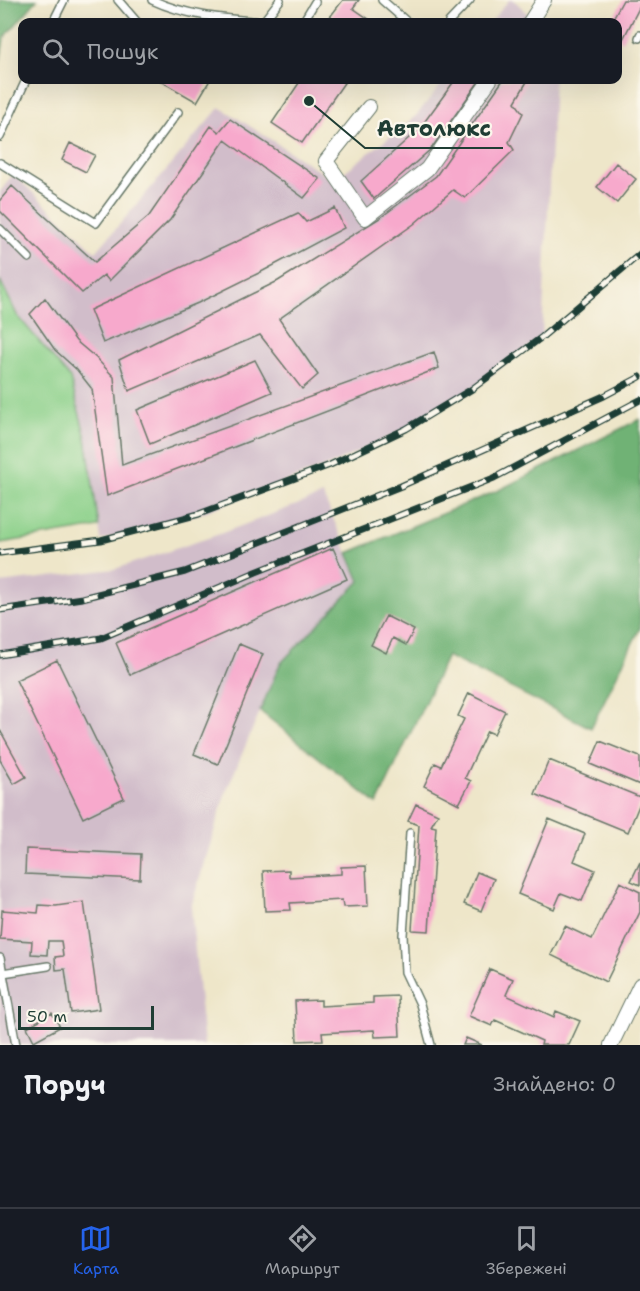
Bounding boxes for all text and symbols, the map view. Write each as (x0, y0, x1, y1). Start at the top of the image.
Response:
search box (18, 18, 622, 84)
icon: search (39, 35, 72, 68)
text: Пошук (87, 37, 158, 66)
callout: Автолюкс (365, 108, 503, 148)
text: Автолюкс (377, 114, 491, 143)
scale bar (18, 1003, 154, 1030)
text: 50 m (27, 1006, 67, 1027)
text: Поруч (24, 1067, 106, 1102)
text: Знайдено: 0 (493, 1071, 616, 1097)
tab: Карта (73, 1222, 119, 1279)
tab: Маршрут (265, 1222, 340, 1279)
tab: Збережені (486, 1222, 567, 1279)

